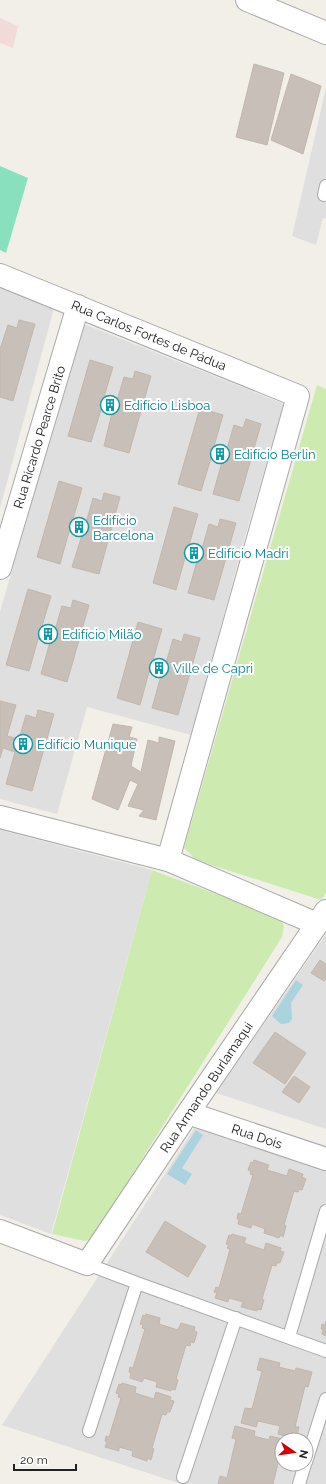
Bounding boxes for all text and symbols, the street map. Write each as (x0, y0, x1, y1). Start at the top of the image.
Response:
street label: Rua Carlos Fortes de Pádua (69, 297, 229, 374)
street label: Rua Ricardo Pearce Brito (11, 364, 68, 510)
building icon: Edifício Lisboa (99, 394, 121, 416)
place label: Edifício Lisboa (124, 398, 210, 413)
building icon: Edifício Berlin (209, 443, 231, 465)
place label: Edifício Berlin (234, 447, 316, 462)
place label: Edifício Barcelona (93, 513, 154, 543)
building icon: Edifício Barcelona (68, 516, 90, 538)
building icon: Edifício Madri (183, 542, 205, 564)
place label: Edifício Madri (208, 546, 289, 561)
building icon: Edifício Milão (37, 623, 59, 645)
place label: Edifício Milão (62, 627, 142, 642)
building icon: Ville de Capri (148, 657, 170, 679)
place label: Ville de Capri (173, 661, 253, 676)
building icon: Edifício Munique (12, 733, 34, 755)
place label: Edifício Munique (37, 737, 137, 752)
street label: Rua Armando Burlamaqui (157, 1019, 256, 1155)
street label: Rua Dois (229, 1121, 284, 1152)
north arrow (274, 1432, 314, 1472)
scale bar (14, 1446, 76, 1472)
text: N (296, 1449, 311, 1460)
text: 20 m (20, 1453, 48, 1467)

